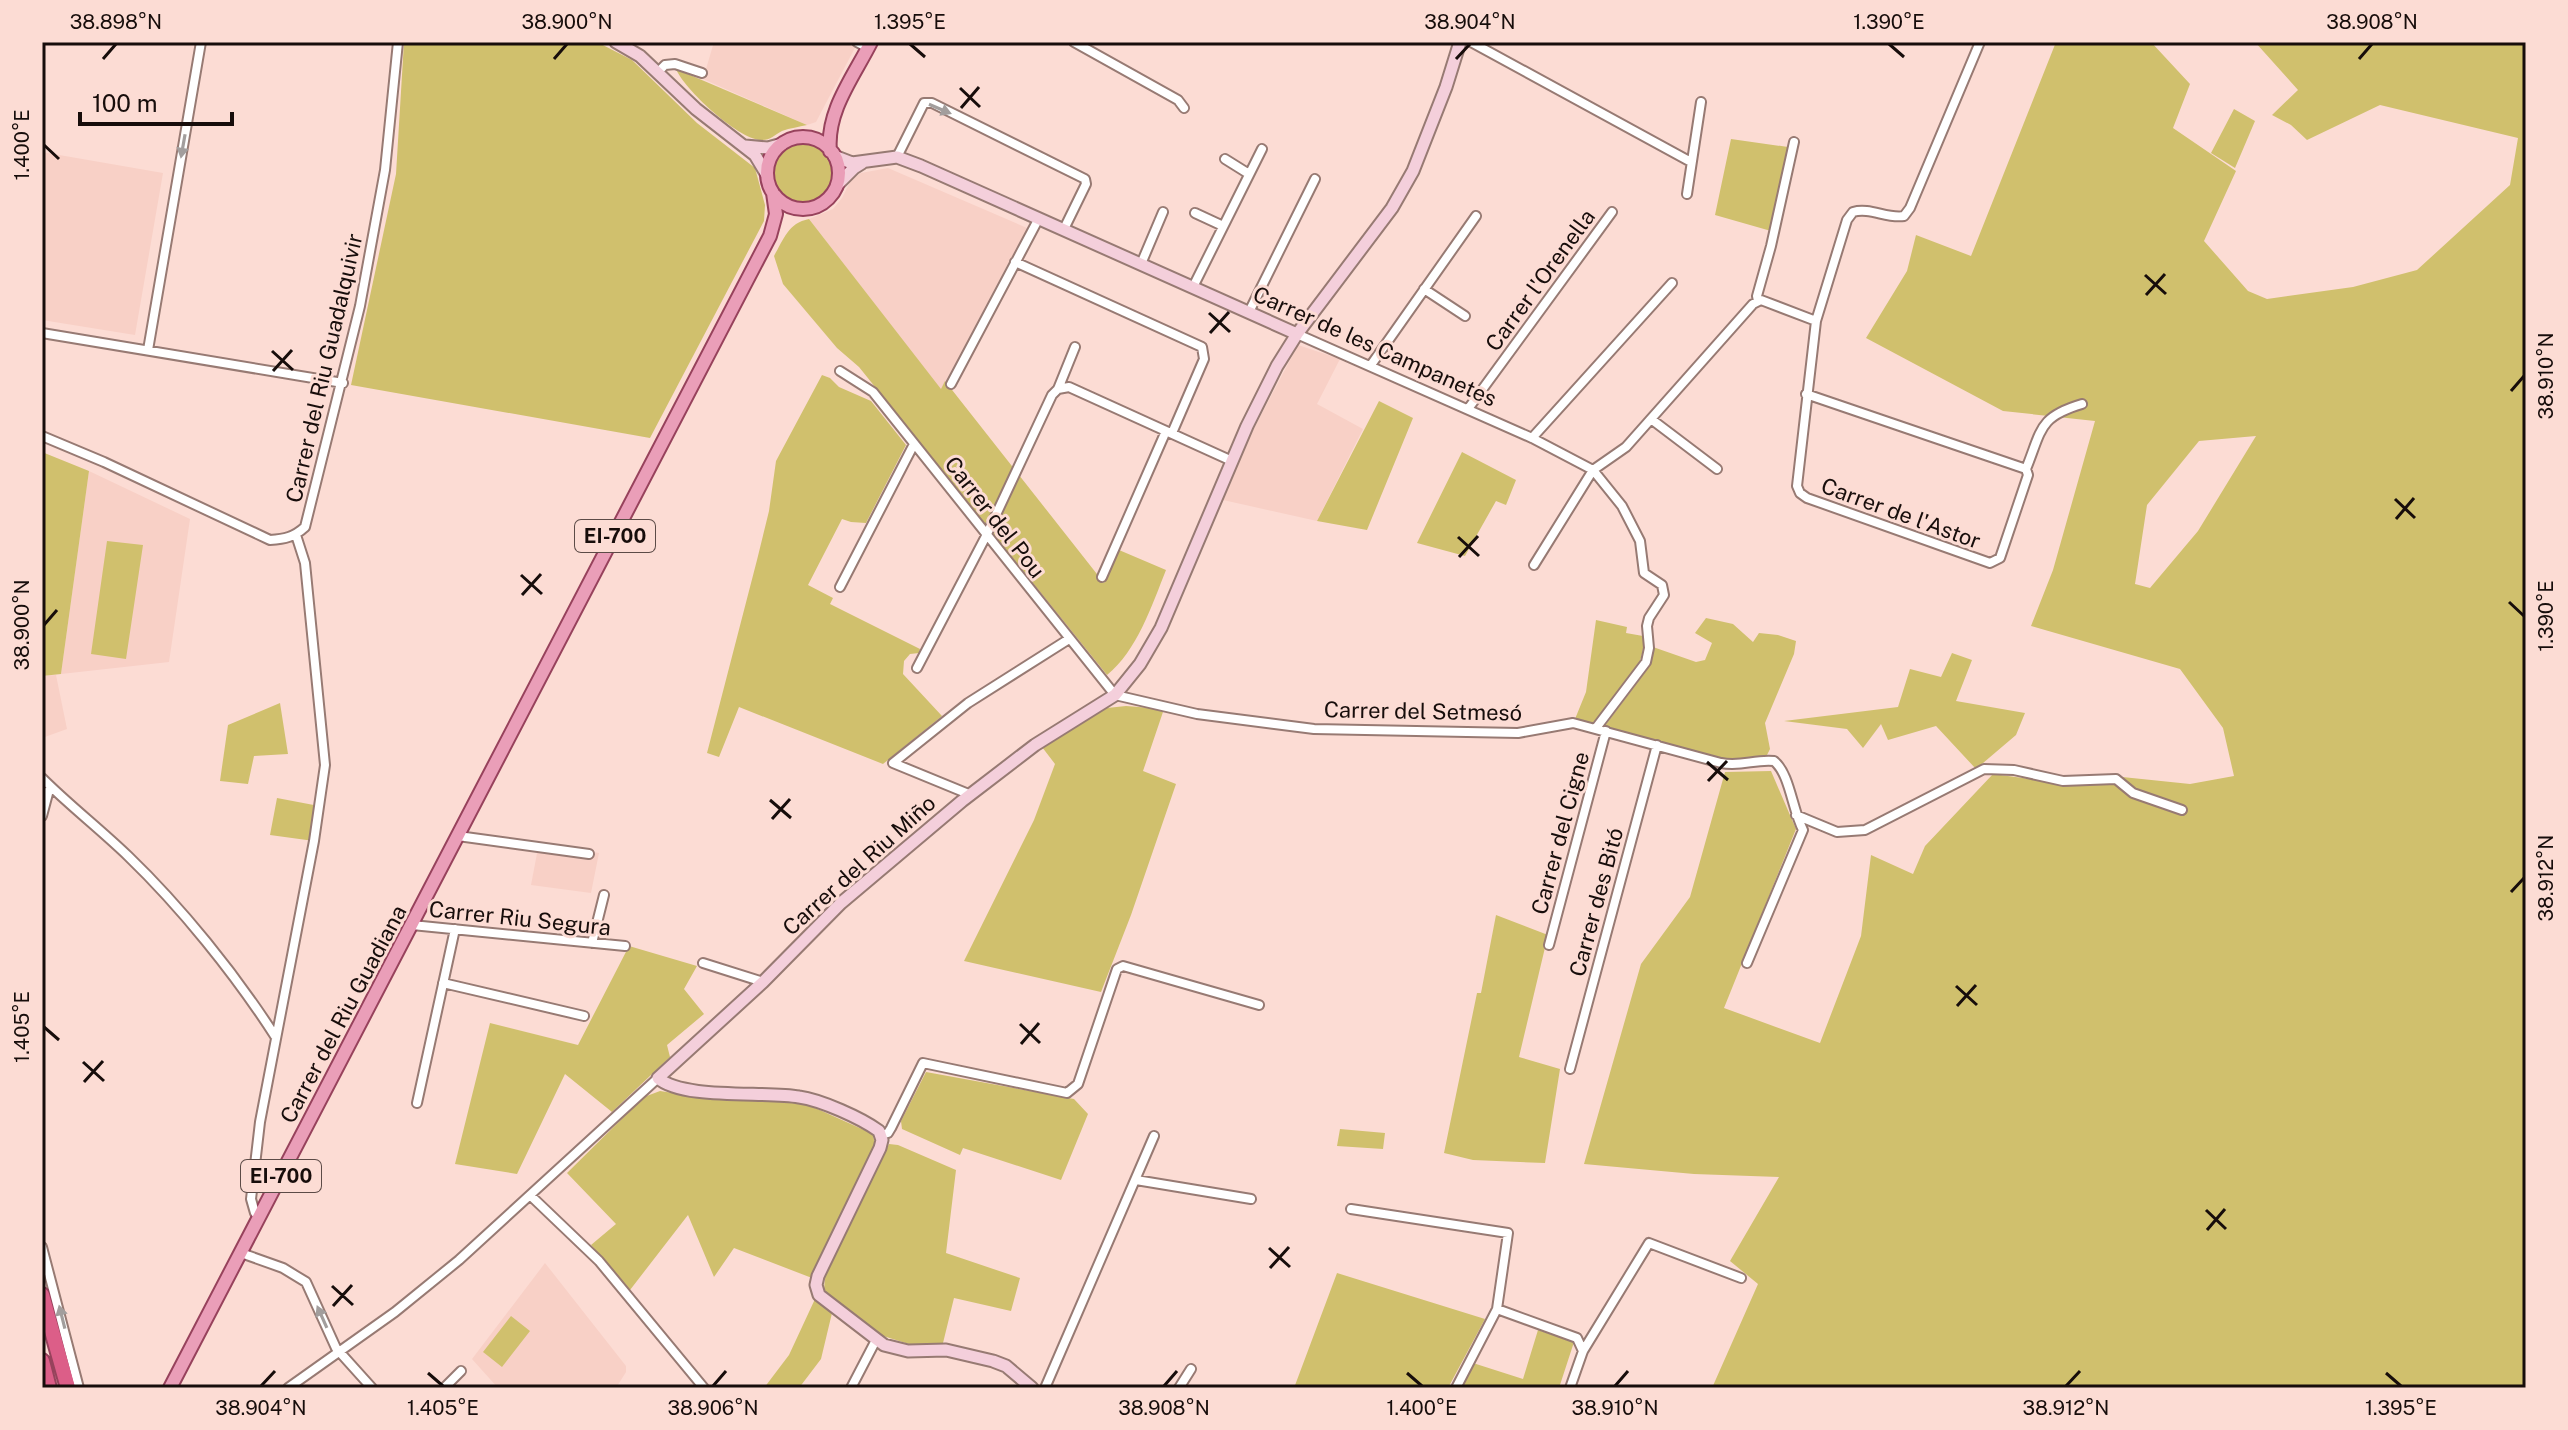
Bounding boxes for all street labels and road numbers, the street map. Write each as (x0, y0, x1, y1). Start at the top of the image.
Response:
street label: Carrer l'Orenella (1480, 204, 1600, 356)
street label: Carrer del Riu Guadalquivir (280, 231, 368, 505)
street label: Carrer de les Campanetes (1249, 280, 1501, 412)
street label: Carrer del Pou (940, 451, 1050, 583)
street label: Carrer de l'Astor (1818, 472, 1984, 554)
road number: EI-700 (575, 520, 655, 552)
street label: Carrer del Setmesó (1324, 696, 1522, 726)
street label: Carrer del Cigne (1526, 749, 1594, 917)
street label: Carrer del Riu Miño (777, 790, 941, 940)
street label: Carrer des Bitó (1564, 825, 1628, 979)
street label: Carrer Riu Segura (428, 896, 612, 940)
street label: Carrer del Riu Guadiana (274, 901, 412, 1127)
road number: EI-700 (241, 1160, 321, 1192)

